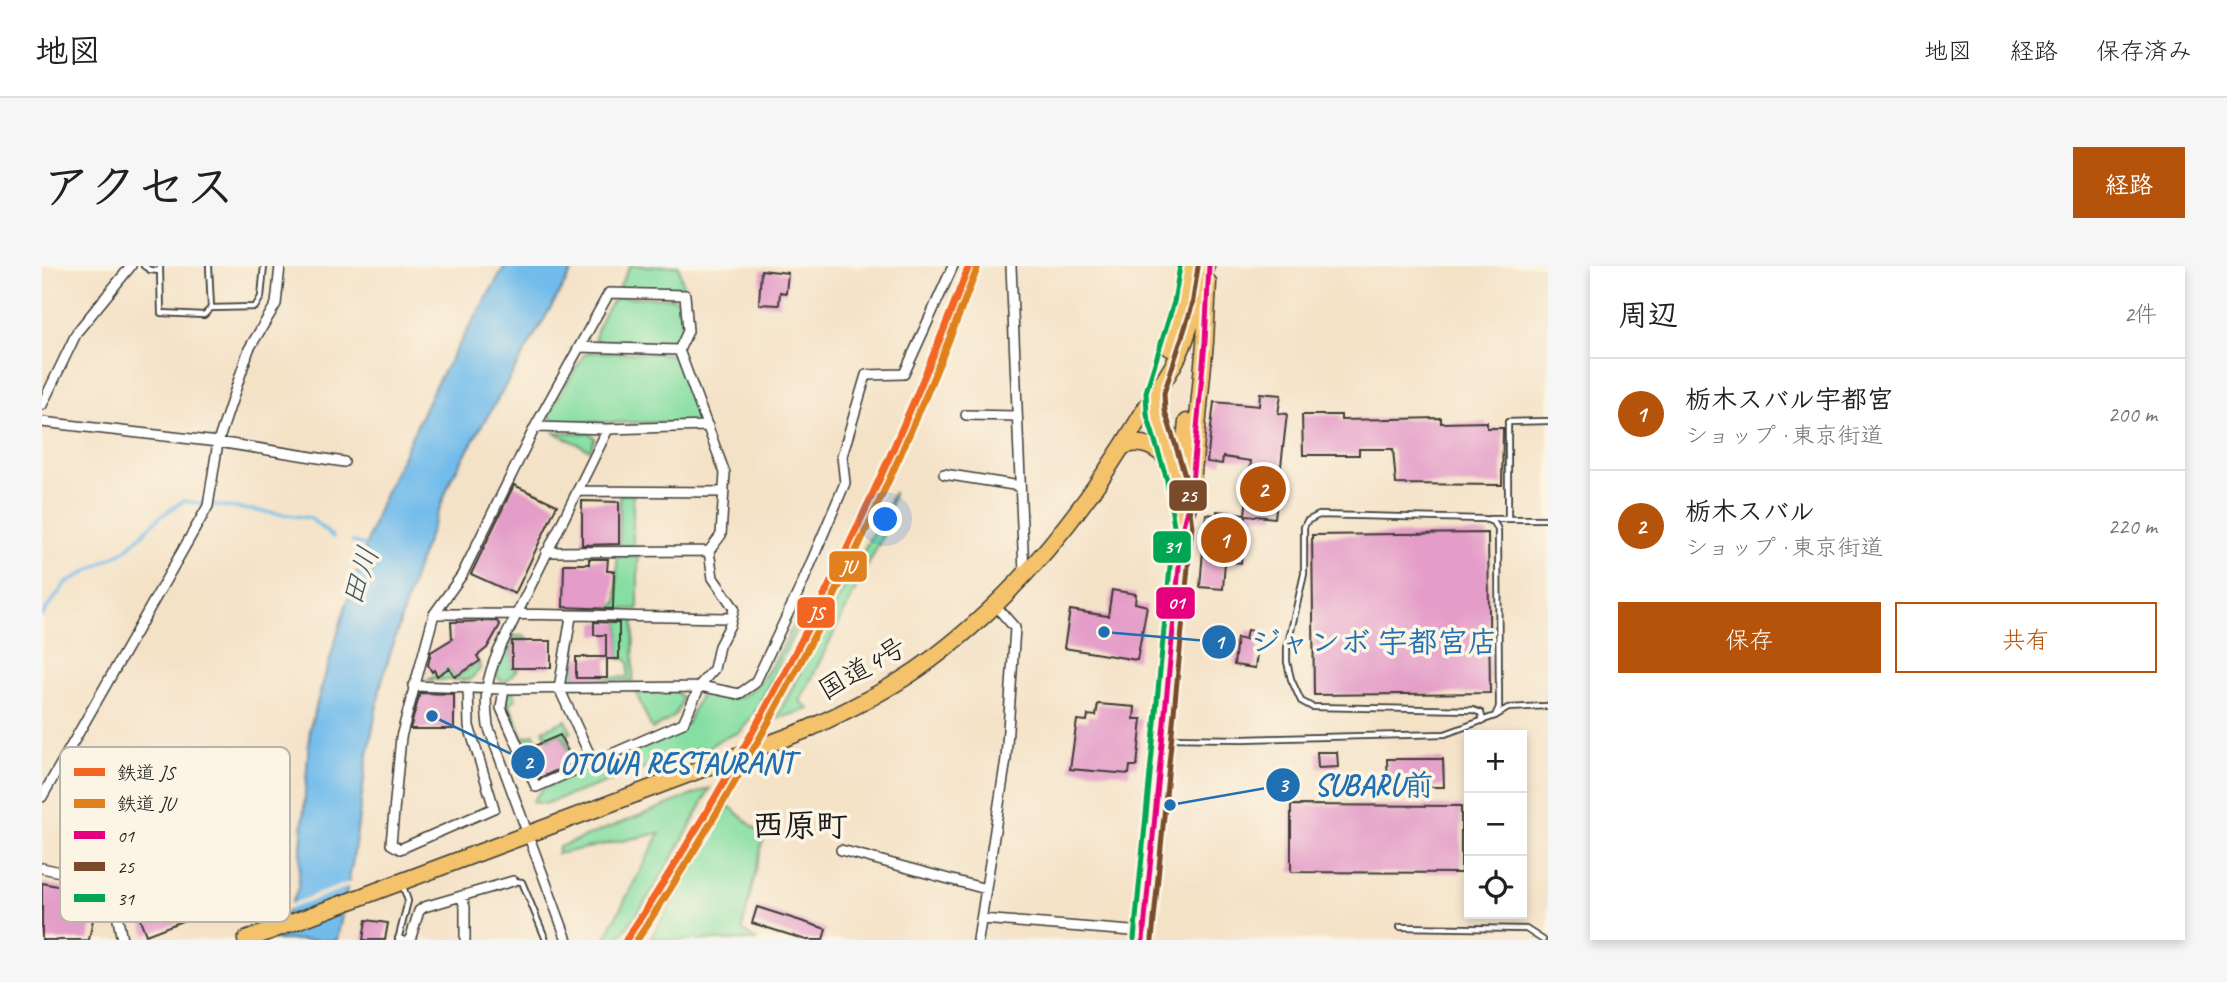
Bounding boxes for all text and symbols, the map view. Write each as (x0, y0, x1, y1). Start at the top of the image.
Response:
text: 地図 (35, 30, 101, 72)
text: 地図 (1924, 36, 1972, 66)
text: 経路 (2010, 36, 2058, 66)
text: 保存済み (2096, 36, 2192, 66)
button: 経路 (2073, 147, 2185, 218)
text: アクセス (42, 156, 235, 218)
text: 周辺 (1618, 296, 1678, 334)
text: 2件 (2124, 300, 2157, 329)
text: 栃木スバル宇都宮 (1685, 383, 1893, 416)
text: 1 (1636, 400, 1646, 429)
text: 200 m (2108, 400, 2157, 429)
text: ショップ · 東京街道 (1685, 421, 1884, 450)
pin: 2 (1240, 463, 1286, 515)
line badge: 25 (1168, 479, 1208, 512)
text: 25 (1180, 484, 1198, 508)
text: 栃木スバル (1685, 495, 1815, 528)
your location (868, 502, 902, 536)
text: 2 (1636, 512, 1646, 541)
text: 220 m (2108, 512, 2157, 541)
pin: 1 (1201, 514, 1247, 566)
line badge: 31 (1152, 530, 1192, 564)
text: ショップ · 東京街道 (1685, 533, 1884, 562)
text: 31 (1163, 535, 1183, 559)
water label: 田川 (333, 542, 387, 610)
line badge: JU (828, 550, 868, 583)
text: JU (839, 555, 859, 579)
line badge: 01 (1155, 586, 1196, 620)
text: 01 (1167, 591, 1187, 615)
line badge: JS (796, 596, 836, 629)
text: JS (806, 601, 826, 625)
button: 保存 (1618, 602, 1881, 673)
button: 共有 (1895, 602, 2157, 673)
callout: ジャンボ 宇都宮店 (1201, 616, 1511, 667)
text: ジャンボ 宇都宮店 (1250, 623, 1498, 661)
street label: 国道4号 (811, 629, 913, 707)
text: 1 (1214, 629, 1226, 655)
map controls (1464, 730, 1527, 919)
button: + (1464, 730, 1527, 793)
callout: OTOWA RESTAURANT (511, 737, 809, 788)
text: OTOWA RESTAURANT (560, 744, 801, 782)
legend (60, 747, 290, 922)
text: 2 (523, 749, 535, 775)
callout: SUBARU前 (1266, 759, 1448, 810)
text: 鉄道 JS (117, 761, 177, 785)
text: SUBARU前 (1314, 766, 1434, 804)
text: 3 (1278, 772, 1290, 798)
text: 鉄道 JU (117, 792, 178, 816)
button: − (1464, 793, 1527, 856)
district label: 西原町 (752, 805, 848, 846)
text: 01 (117, 824, 136, 848)
text: 25 (117, 855, 136, 879)
button: locate (1464, 856, 1527, 919)
text: 31 (117, 887, 136, 911)

